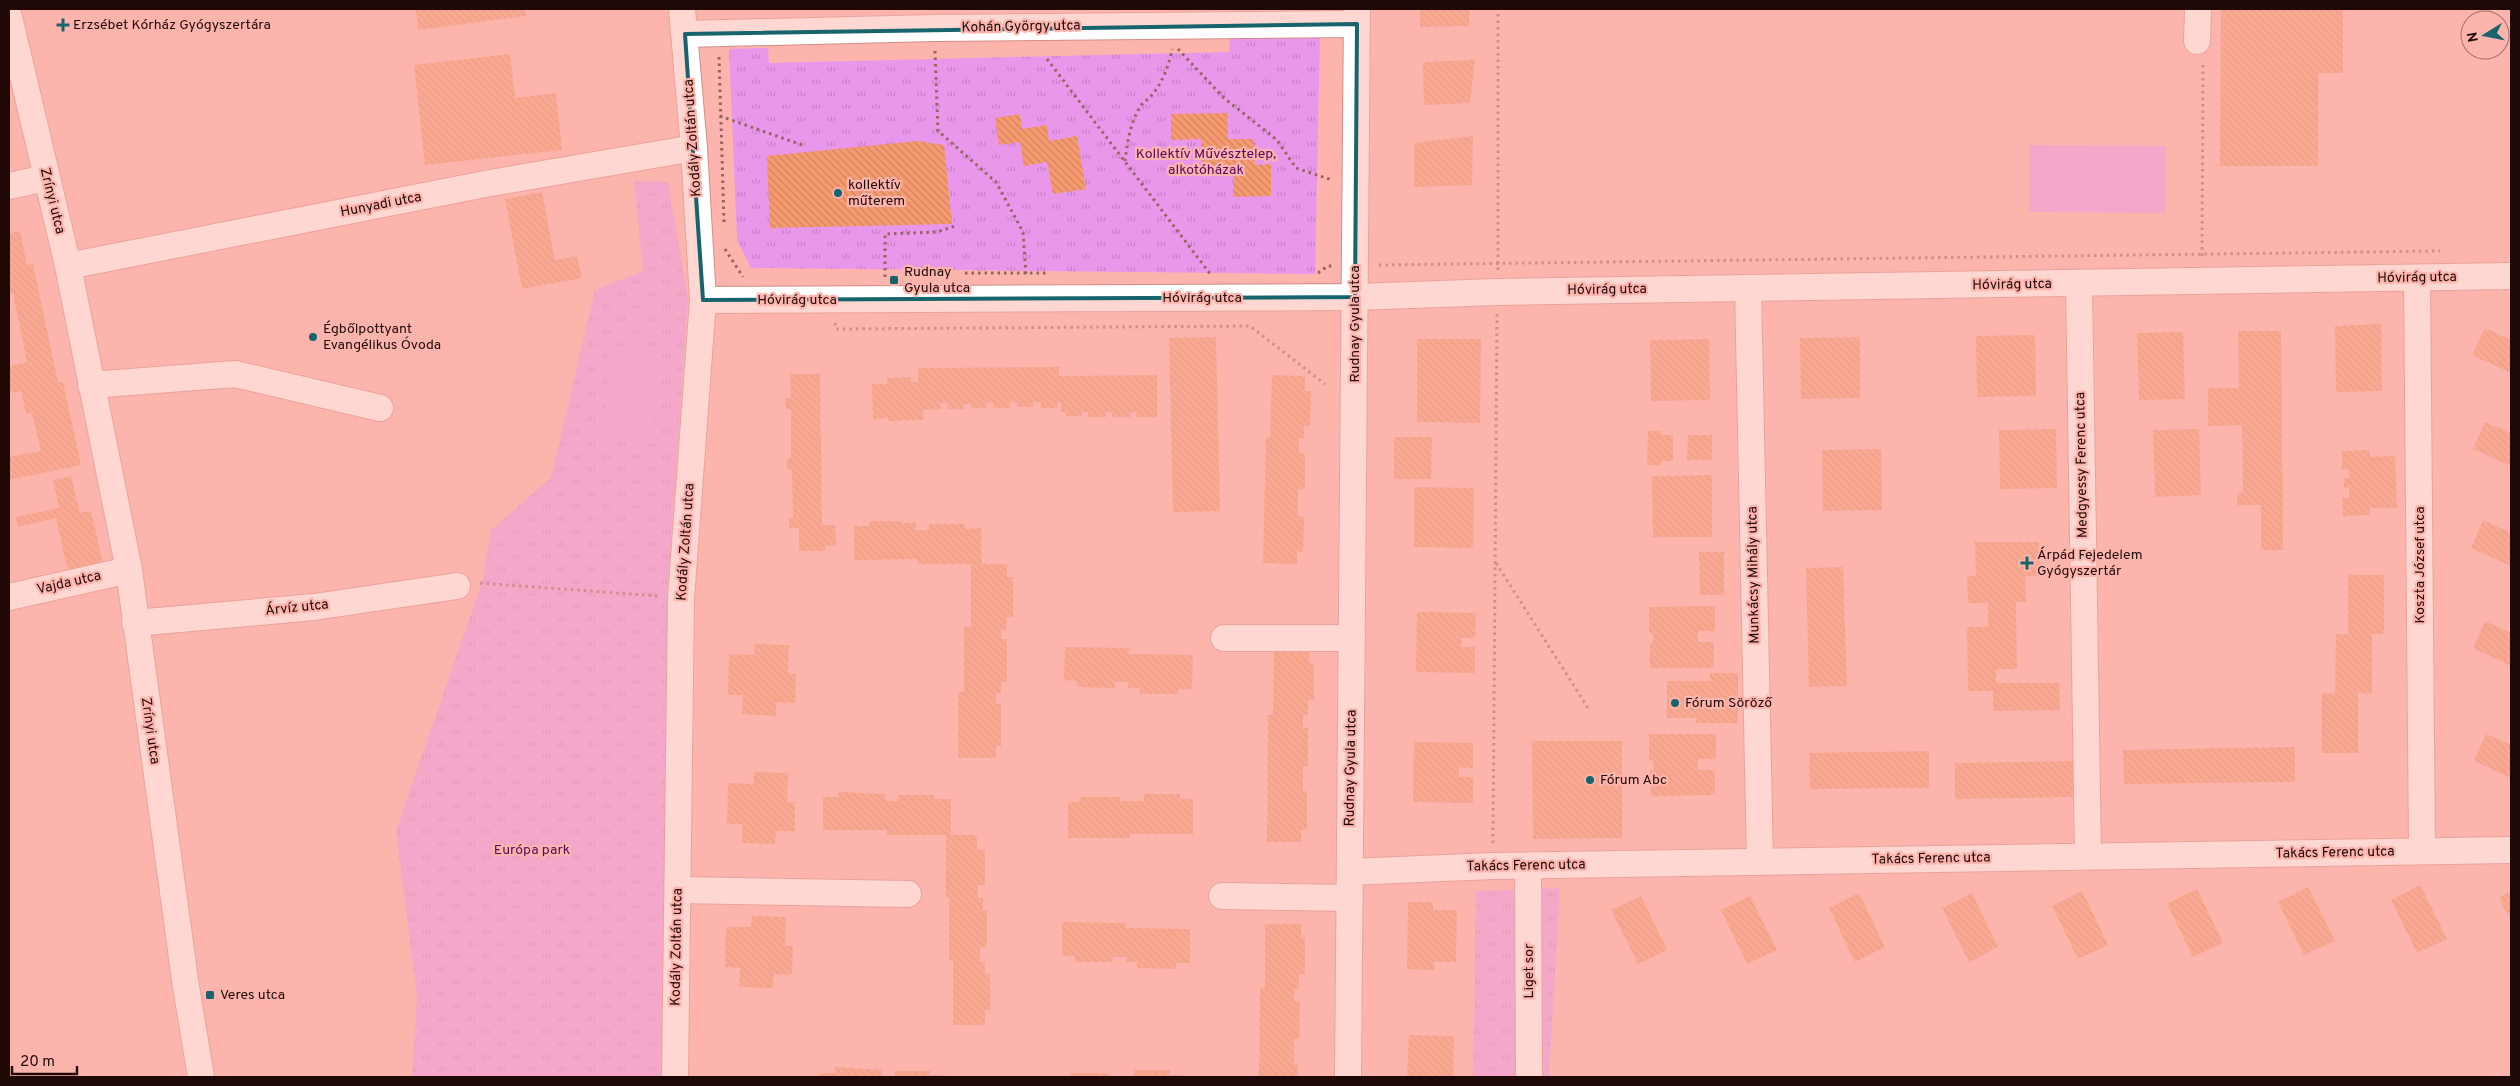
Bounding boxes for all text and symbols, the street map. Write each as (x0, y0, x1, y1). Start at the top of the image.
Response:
north arrow (2460, 10, 2510, 60)
place label: Erzsébet Kórház Gyógyszertára (73, 17, 271, 34)
street label: Kohán György utca (961, 17, 1081, 37)
marker: Erzsébet Kórház Gyógyszertára (57, 19, 69, 31)
text: N (2464, 31, 2483, 43)
street label: Kodály Zoltán utca (680, 79, 706, 197)
park label: Kollektív Művésztelep, alkotóházak (1136, 146, 1276, 179)
street label: Zrínyi utca (36, 166, 68, 236)
place label: kollektív műterem (848, 177, 905, 210)
marker: kollektív műterem (832, 187, 844, 199)
street label: Hunyadi utca (339, 189, 423, 221)
place label: Rudnay Gyula utca (904, 264, 970, 297)
street label: Rudnay Gyula utca (1347, 266, 1364, 382)
street label: Hóvirág utca (2377, 269, 2457, 287)
marker: Rudnay Gyula utca (888, 274, 900, 286)
street label: Hóvirág utca (1972, 276, 2052, 294)
street label: Hóvirág utca (1567, 281, 1647, 299)
street label: Hóvirág utca (1162, 290, 1242, 307)
street label: Hóvirág utca (757, 292, 837, 309)
place label: Égbőlpottyant Evangélikus Óvoda (323, 320, 441, 354)
marker: Égbőlpottyant Evangélikus Óvoda (307, 331, 319, 343)
street label: Medgyessy Ferenc utca (2072, 392, 2092, 538)
street label: Kodály Zoltán utca (673, 483, 699, 601)
street label: Munkácsy Mihály utca (1744, 506, 1764, 644)
street label: Koszta József utca (2412, 506, 2429, 624)
place label: Árpád Fejedelem Gyógyszertár (2037, 546, 2143, 580)
marker: Árpád Fejedelem Gyógyszertár (2021, 557, 2033, 569)
street label: Vajda utca (35, 567, 103, 599)
street label: Árvíz utca (264, 595, 329, 620)
place label: Fórum Söröző (1685, 695, 1773, 712)
street label: Zrínyi utca (137, 696, 163, 766)
marker: Fórum Söröző (1669, 697, 1681, 709)
street label: Rudnay Gyula utca (1341, 709, 1361, 827)
place label: Fórum Abc (1600, 772, 1667, 789)
marker: Fórum Abc (1584, 774, 1596, 786)
park label: Európa park (494, 842, 570, 859)
street label: Takács Ferenc utca (2275, 843, 2395, 863)
street label: Takács Ferenc utca (1871, 849, 1991, 869)
street label: Takács Ferenc utca (1466, 856, 1586, 876)
street label: Kodály Zoltán utca (667, 888, 687, 1006)
street label: Liget sor (1521, 943, 1538, 998)
place label: Veres utca (220, 987, 285, 1004)
marker: Veres utca (204, 989, 216, 1001)
scale bar (12, 1044, 78, 1076)
text: 20 m (20, 1053, 55, 1072)

